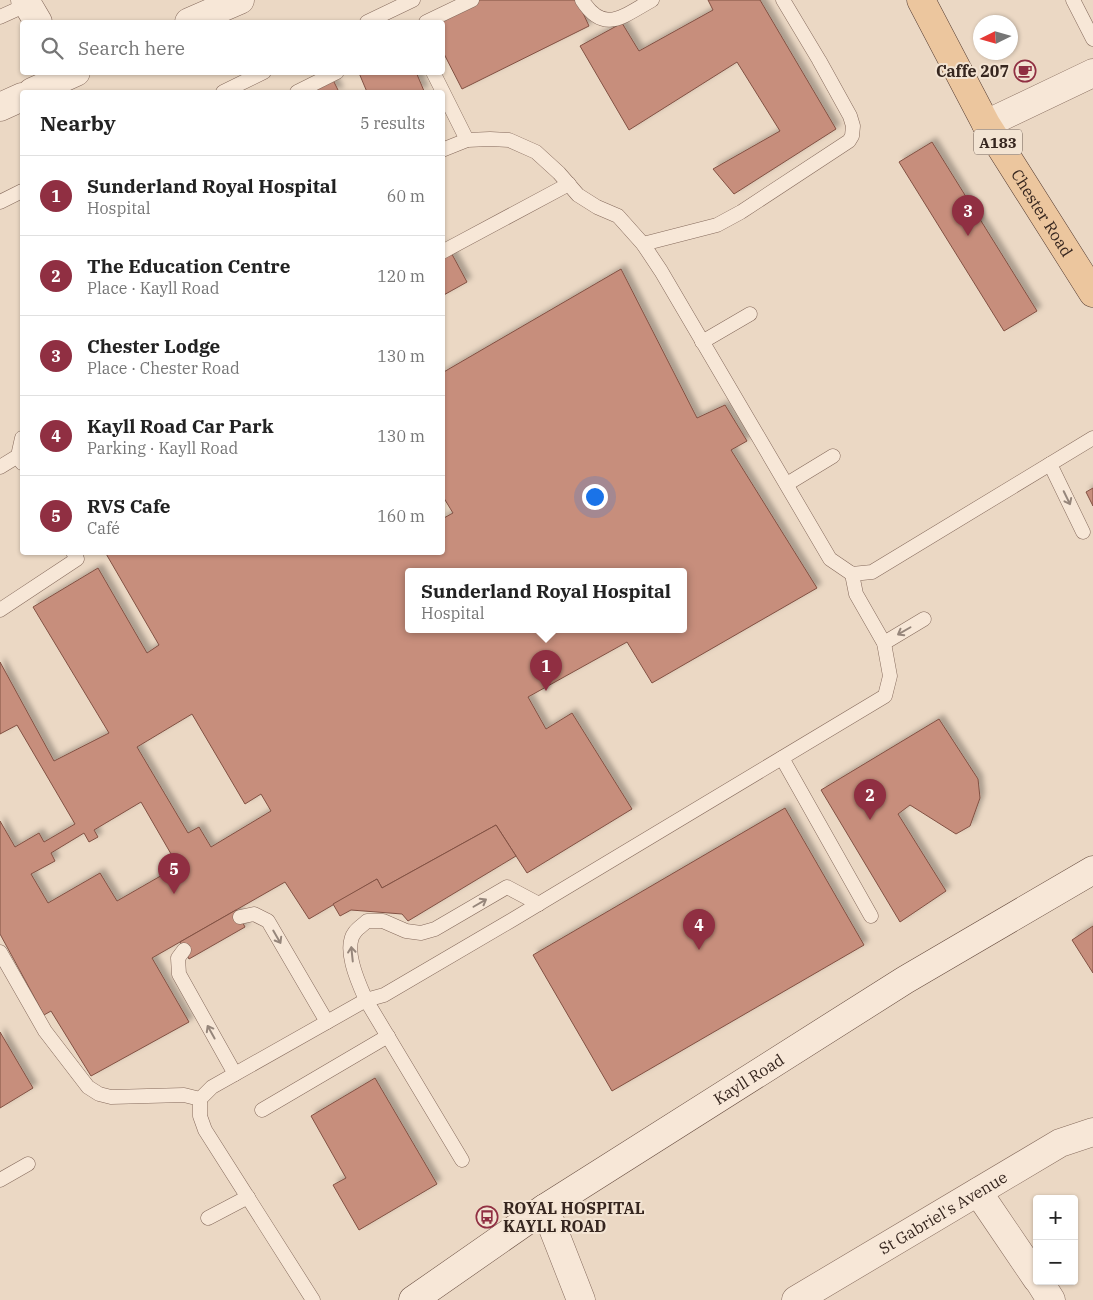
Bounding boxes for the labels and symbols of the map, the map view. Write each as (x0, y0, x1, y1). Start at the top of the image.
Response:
north arrow (973, 15, 1018, 60)
cafe icon: Caffe 207 (1013, 59, 1037, 83)
place label: Caffe 207 (936, 61, 1009, 81)
road number: A183 (974, 130, 1022, 154)
street label: Chester Road (1007, 165, 1077, 260)
pin: 3 (952, 195, 984, 236)
your location (582, 484, 608, 510)
one-way arrow (1063, 490, 1072, 505)
one-way arrow (897, 627, 912, 637)
pin: 1 (530, 650, 562, 691)
pin: 2 (854, 779, 886, 820)
pin: 5 (158, 853, 190, 894)
one-way arrow (472, 897, 486, 907)
pin: 4 (683, 909, 715, 950)
one-way arrow (273, 930, 283, 944)
one-way arrow (347, 947, 357, 963)
one-way arrow (206, 1024, 216, 1039)
street label: Kayll Road (710, 1049, 788, 1109)
street label: St Gabriel's Avenue (875, 1167, 1011, 1258)
place label: ROYAL HOSPITAL KAYLL ROAD (503, 1198, 645, 1236)
bus stop icon: ROYAL HOSPITAL KAYLL ROAD (475, 1205, 499, 1229)

